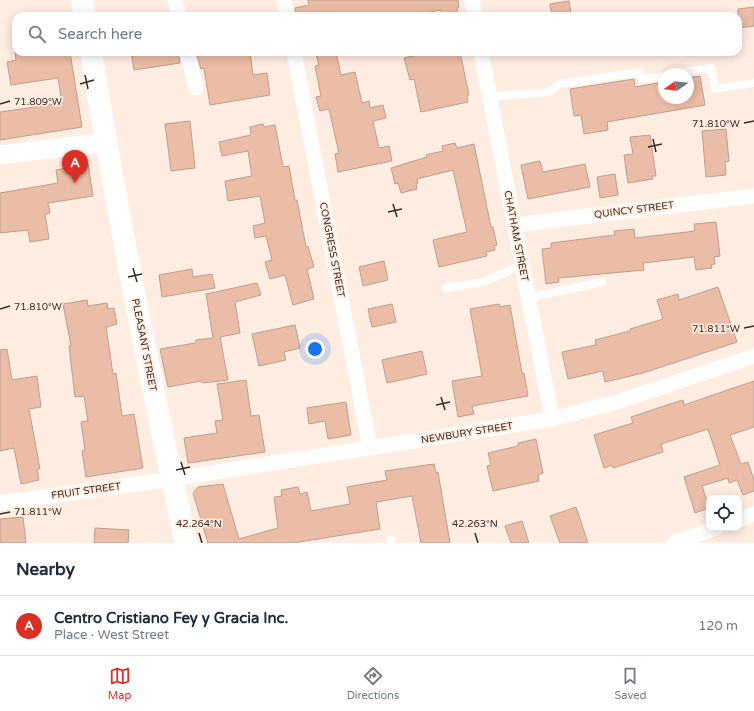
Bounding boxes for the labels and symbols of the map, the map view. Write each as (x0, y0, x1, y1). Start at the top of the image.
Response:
north arrow (658, 68, 694, 104)
text: 71.809°W (14, 96, 62, 108)
text: 71.810°W (692, 118, 740, 130)
pin: A (62, 150, 88, 183)
street label: CHATHAM STREET (501, 189, 531, 283)
street label: QUINCY STREET (593, 199, 675, 221)
street label: CONGRESS STREET (317, 201, 347, 299)
street label: PLEASANT STREET (129, 297, 159, 393)
text: 71.810°W (14, 301, 62, 313)
text: 71.811°W (692, 323, 740, 335)
your location (305, 339, 325, 359)
street label: NEWBURY STREET (420, 420, 514, 446)
street label: FRUIT STREET (50, 480, 122, 502)
text: 71.811°W (14, 506, 62, 518)
text: 42.264°N (176, 518, 222, 530)
text: 42.263°N (452, 518, 498, 530)

